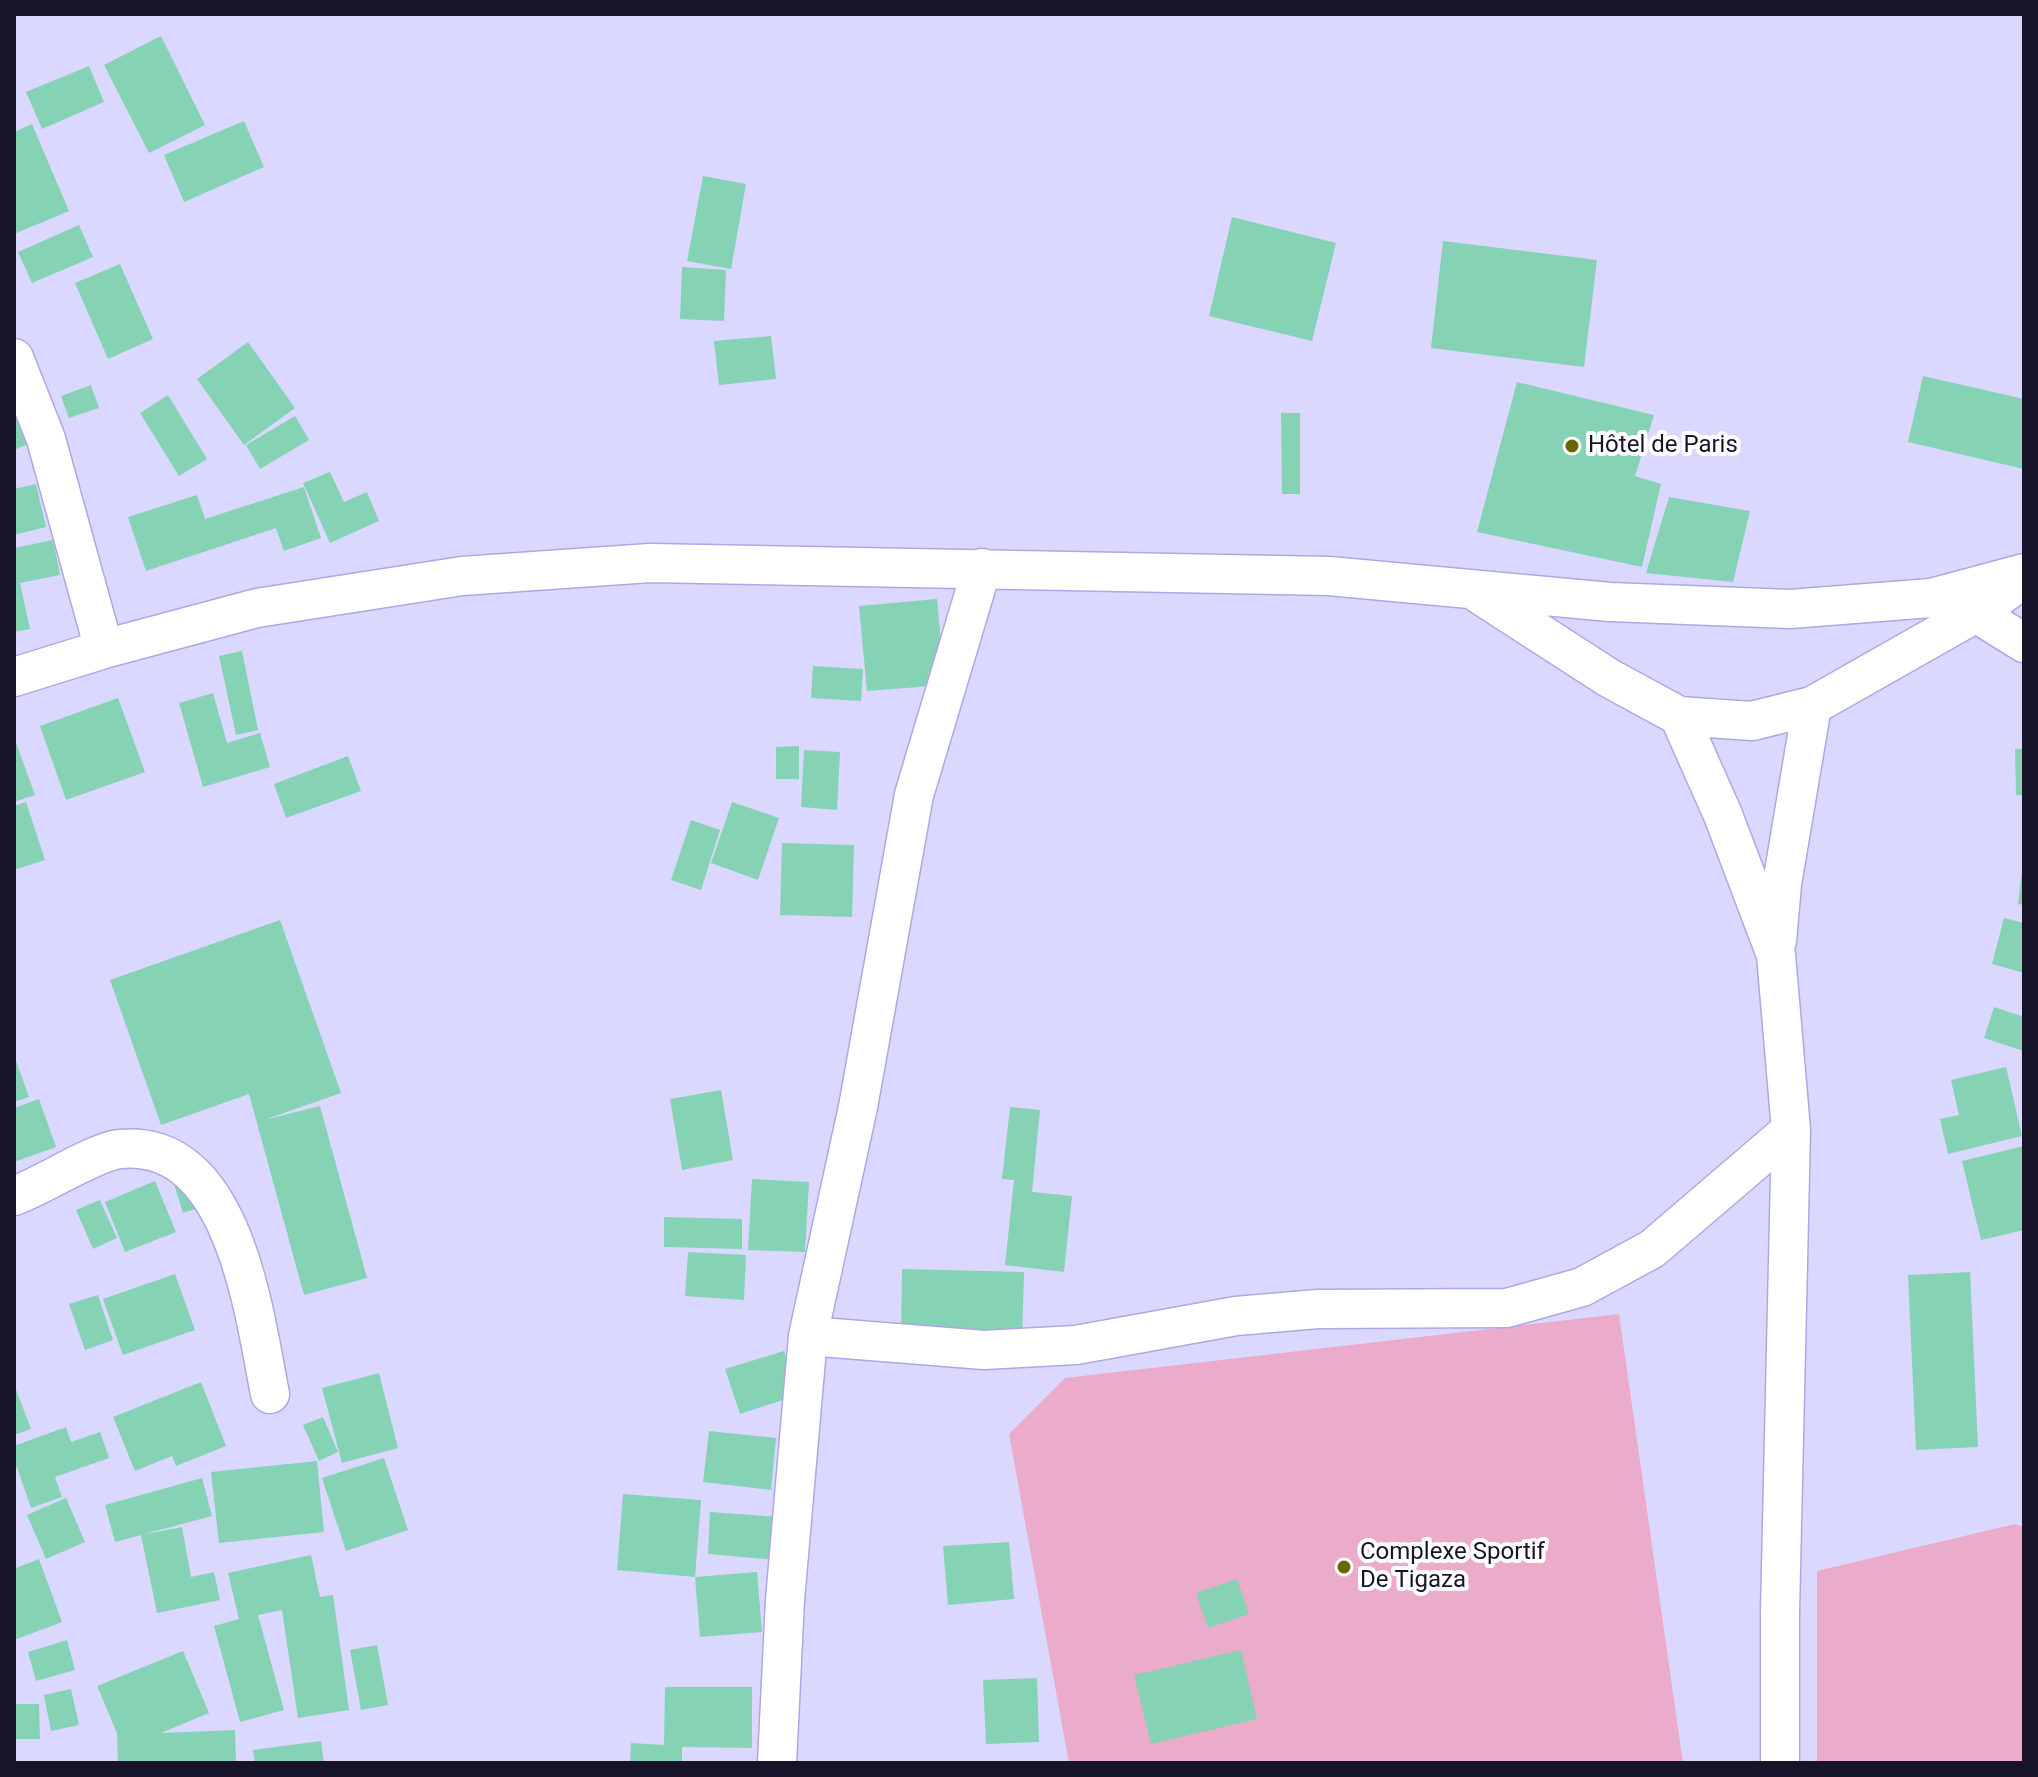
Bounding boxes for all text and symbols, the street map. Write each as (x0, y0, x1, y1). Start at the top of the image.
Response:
place label: Hôtel de Paris (1588, 432, 1738, 460)
marker: Hôtel de Paris (1563, 437, 1581, 455)
place label: Complexe Sportif De Tigaza (1360, 1539, 1545, 1595)
marker: Complexe Sportif De Tigaza (1335, 1558, 1353, 1576)

